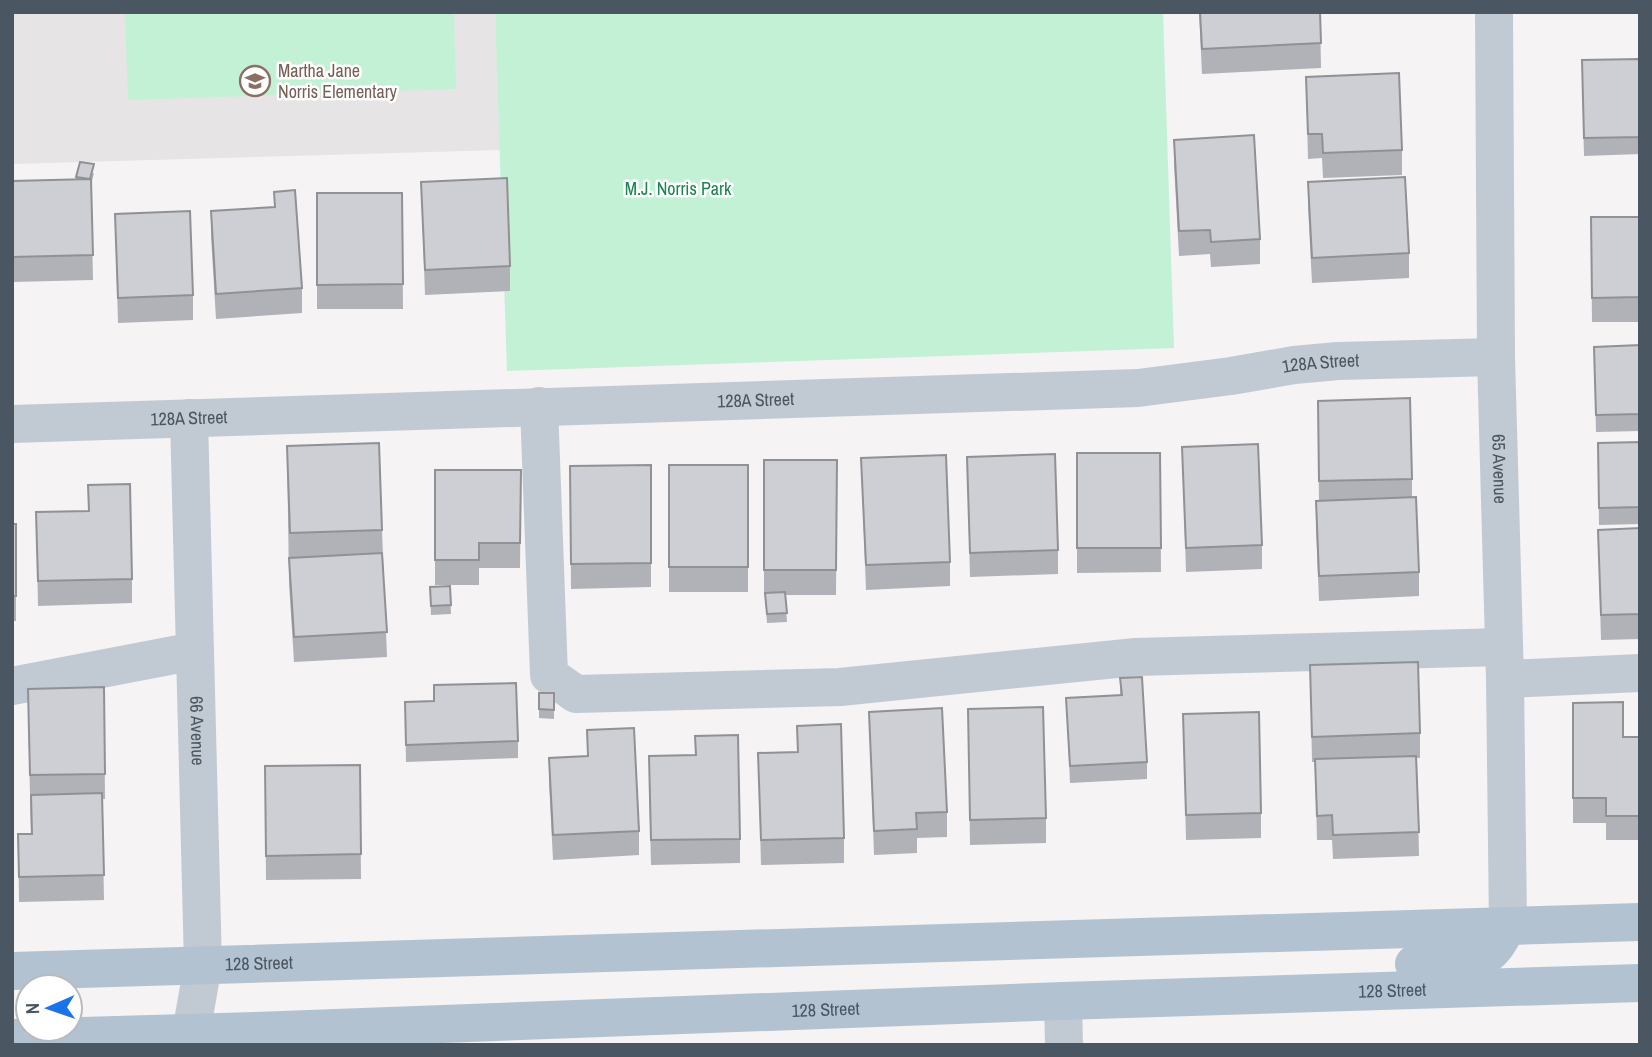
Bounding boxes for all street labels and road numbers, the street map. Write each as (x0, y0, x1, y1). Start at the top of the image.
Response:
street label: 128A Street (1280, 347, 1359, 379)
street label: 128A Street (717, 386, 795, 413)
street label: 128A Street (150, 404, 228, 432)
street label: 65 Avenue (1486, 434, 1513, 504)
street label: 66 Avenue (184, 696, 211, 766)
street label: 128 Street (224, 950, 293, 977)
street label: 128 Street (1358, 977, 1427, 1004)
street label: 128 Street (791, 996, 860, 1023)

